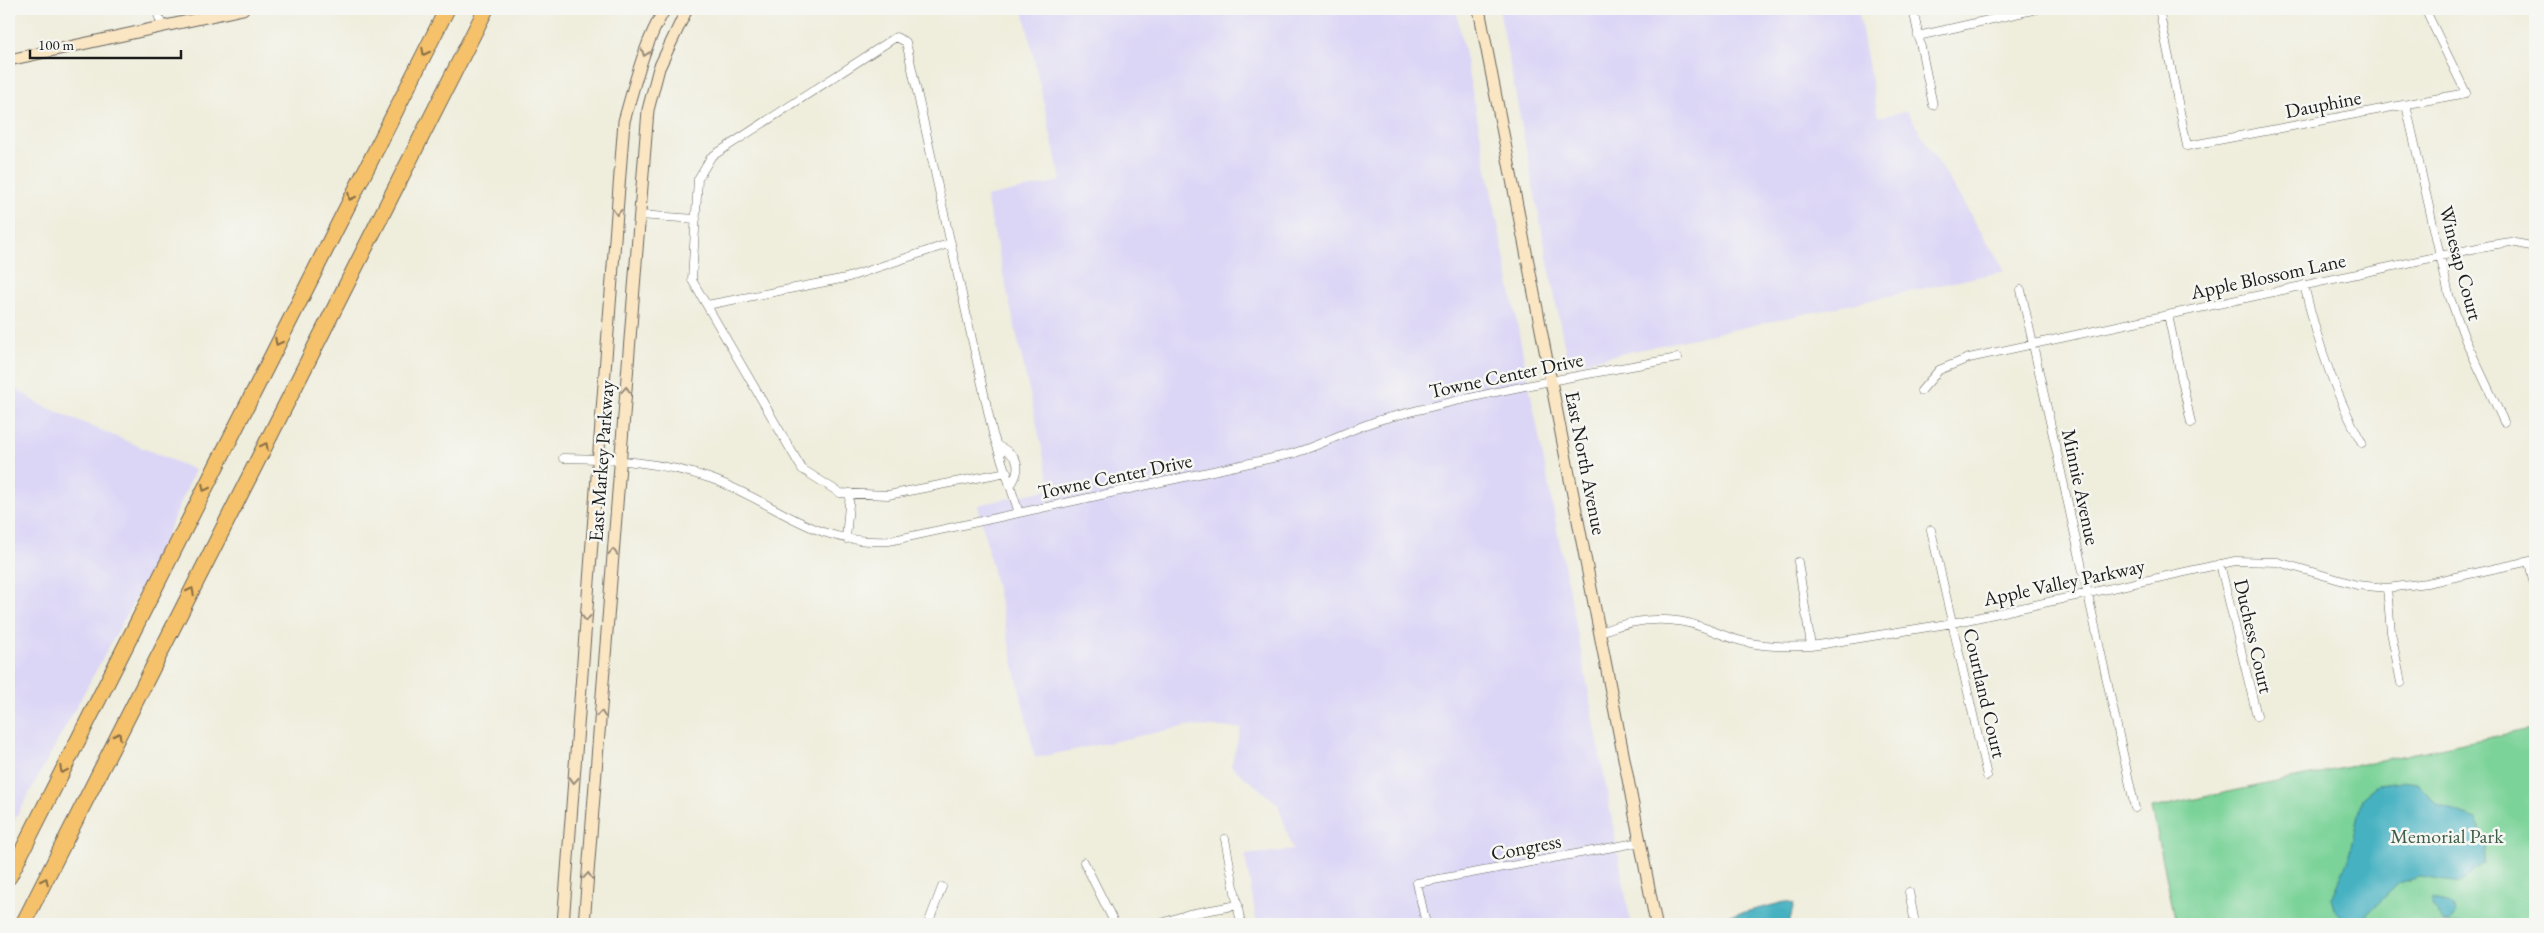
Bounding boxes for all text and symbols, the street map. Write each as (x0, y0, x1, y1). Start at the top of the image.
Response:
scale bar (30, 28, 181, 60)
text: 100 m (38, 35, 75, 54)
one-way arrow (421, 47, 431, 56)
one-way arrow (641, 48, 651, 56)
street label: Dauphine (2283, 84, 2364, 124)
one-way arrow (348, 192, 358, 201)
street label: Winesap Court (2433, 203, 2489, 324)
one-way arrow (612, 208, 623, 216)
street label: Apple Blossom Lane (2187, 247, 2348, 305)
one-way arrow (274, 337, 284, 346)
street label: Towne Center Drive (1427, 346, 1586, 404)
street label: East Markey Parkway (582, 379, 620, 543)
one-way arrow (620, 385, 631, 393)
street label: East North Avenue (1559, 389, 1613, 537)
street label: Minnie Avenue (2056, 427, 2106, 548)
one-way arrow (259, 442, 269, 451)
street label: Towne Center Drive (1036, 447, 1195, 505)
one-way arrow (201, 482, 211, 491)
one-way arrow (608, 547, 619, 555)
street label: Apple Valley Parkway (1980, 552, 2147, 612)
street label: Duchess Court (2228, 576, 2280, 696)
one-way arrow (185, 587, 195, 596)
one-way arrow (581, 614, 592, 622)
street label: Courtland Court (1957, 625, 2013, 761)
one-way arrow (595, 709, 606, 717)
one-way arrow (112, 732, 122, 741)
one-way arrow (59, 764, 69, 773)
one-way arrow (568, 777, 579, 785)
park label: Memorial Park (2390, 823, 2504, 849)
street label: Congress (1489, 827, 1563, 867)
one-way arrow (582, 871, 593, 879)
one-way arrow (38, 877, 49, 886)

